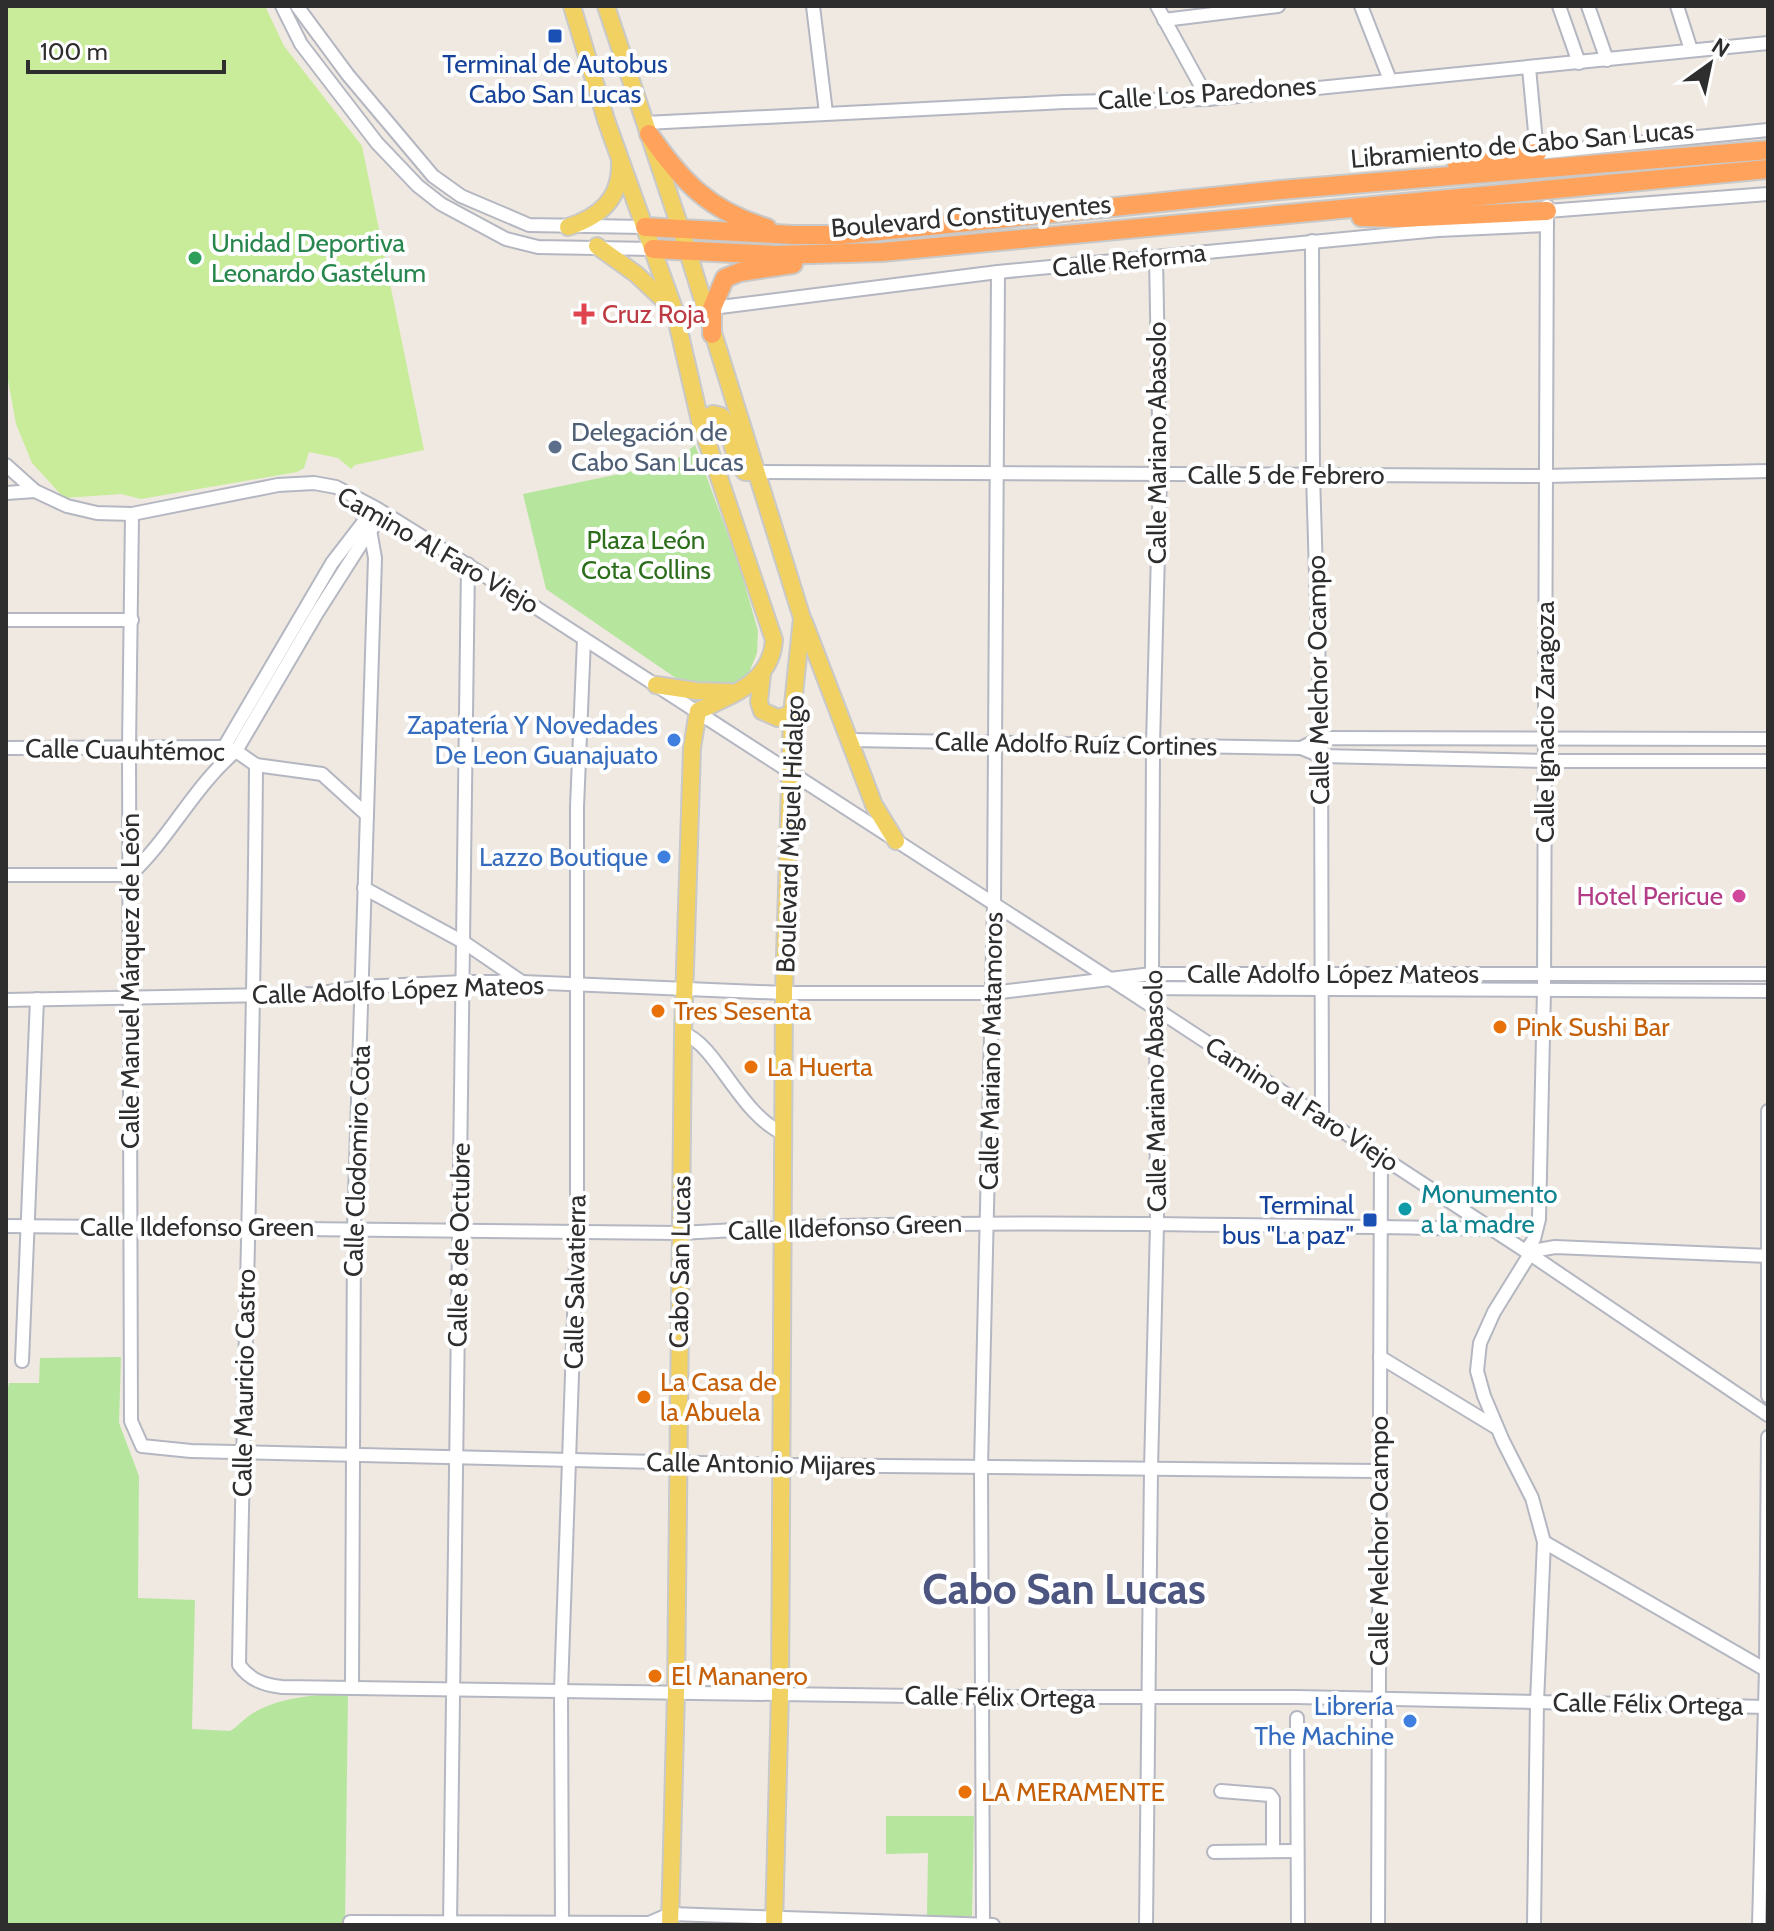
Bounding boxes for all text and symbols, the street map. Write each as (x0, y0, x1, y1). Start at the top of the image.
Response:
scale bar (28, 24, 224, 74)
north arrow (1670, 24, 1750, 104)
marker: Terminal de Autobus Cabo San Lucas (546, 27, 564, 45)
text: N (1707, 32, 1734, 63)
text: 100 m (40, 37, 108, 66)
place label: Terminal de Autobus Cabo San Lucas (442, 48, 668, 110)
street label: Calle Los Paredones (1097, 69, 1318, 117)
street label: Libramiento de Cabo San Lucas (1349, 113, 1695, 175)
street label: Boulevard Constituyentes (830, 188, 1113, 244)
place label: Unidad Deportiva Leonardo Gastélum (211, 227, 426, 289)
street label: Calle Reforma (1051, 236, 1208, 284)
marker: Unidad Deportiva Leonardo Gastélum (186, 249, 204, 267)
place label: Cruz Roja (602, 298, 706, 330)
marker: Cruz Roja (573, 303, 595, 325)
street label: Calle Mariano Abasolo (1141, 322, 1173, 564)
place label: Delegación de Cabo San Lucas (571, 416, 744, 478)
marker: Delegación de Cabo San Lucas (546, 438, 564, 456)
street label: Calle 5 de Febrero (1188, 459, 1384, 491)
street label: Camino Al Faro Viejo (331, 479, 545, 621)
park label: Plaza León Cota Collins (581, 524, 711, 586)
street label: Calle Melchor Ocampo (1300, 555, 1336, 805)
street label: Calle Ignacio Zaragoza (1529, 600, 1561, 843)
street label: Boulevard Miguel Hidalgo (769, 694, 811, 974)
place label: Zapatería Y Novedades De Leon Guanajuato (407, 709, 658, 771)
street label: Calle Adolfo Ruíz Cortines (934, 726, 1218, 762)
marker: Zapatería Y Novedades De Leon Guanajuato (665, 731, 683, 749)
street label: Calle Cuauhtémoc (25, 732, 225, 768)
street label: Calle Manuel Márquez de León (114, 813, 146, 1149)
place label: Lazzo Boutique (479, 841, 648, 873)
marker: Lazzo Boutique (655, 848, 673, 866)
place label: Hotel Pericue (1577, 880, 1723, 912)
marker: Hotel Pericue (1730, 887, 1748, 905)
street label: Calle Mariano Matamoros (973, 911, 1009, 1191)
street label: Calle Adolfo López Mateos (1187, 958, 1479, 990)
street label: Calle Adolfo López Mateos (251, 969, 545, 1011)
street label: Calle Mariano Abasolo (1137, 970, 1173, 1212)
place label: Tres Sesenta (674, 995, 812, 1027)
marker: Tres Sesenta (649, 1002, 667, 1020)
place label: Pink Sushi Bar (1516, 1011, 1670, 1043)
marker: Pink Sushi Bar (1491, 1018, 1509, 1036)
street label: Camino al Faro Viejo (1199, 1030, 1405, 1178)
street label: Calle Clodomiro Cota (337, 1044, 377, 1278)
place label: La Huerta (767, 1051, 873, 1083)
marker: La Huerta (742, 1058, 760, 1076)
street label: Calle 8 de Octubre (441, 1142, 477, 1348)
street label: Cabo San Lucas (662, 1175, 698, 1349)
place label: Monumento a la madre (1421, 1178, 1558, 1240)
place label: Terminal bus "La paz" (1222, 1189, 1354, 1251)
street label: Calle Salvatierra (557, 1194, 593, 1370)
marker: Monumento a la madre (1396, 1200, 1414, 1218)
street label: Calle Ildefonso Green (727, 1207, 963, 1247)
street label: Calle Ildefonso Green (80, 1211, 314, 1243)
marker: Terminal bus "La paz" (1361, 1211, 1379, 1229)
street label: Calle Mauricio Castro (226, 1269, 262, 1497)
place label: La Casa de la Abuela (660, 1366, 777, 1428)
marker: La Casa de la Abuela (635, 1388, 653, 1406)
street label: Calle Melchor Ocampo (1363, 1416, 1395, 1666)
street label: Calle Antonio Mijares (646, 1446, 876, 1482)
district label: Cabo San Lucas (922, 1563, 1206, 1615)
place label: El Mananero (671, 1660, 808, 1692)
marker: El Mananero (646, 1667, 664, 1685)
street label: Calle Félix Ortega (904, 1679, 1096, 1715)
street label: Calle Félix Ortega (1552, 1686, 1744, 1722)
place label: Librería The Machine (1254, 1690, 1395, 1752)
marker: Librería The Machine (1401, 1712, 1419, 1730)
place label: LA MERAMENTE (981, 1776, 1165, 1808)
marker: LA MERAMENTE (956, 1783, 974, 1801)

